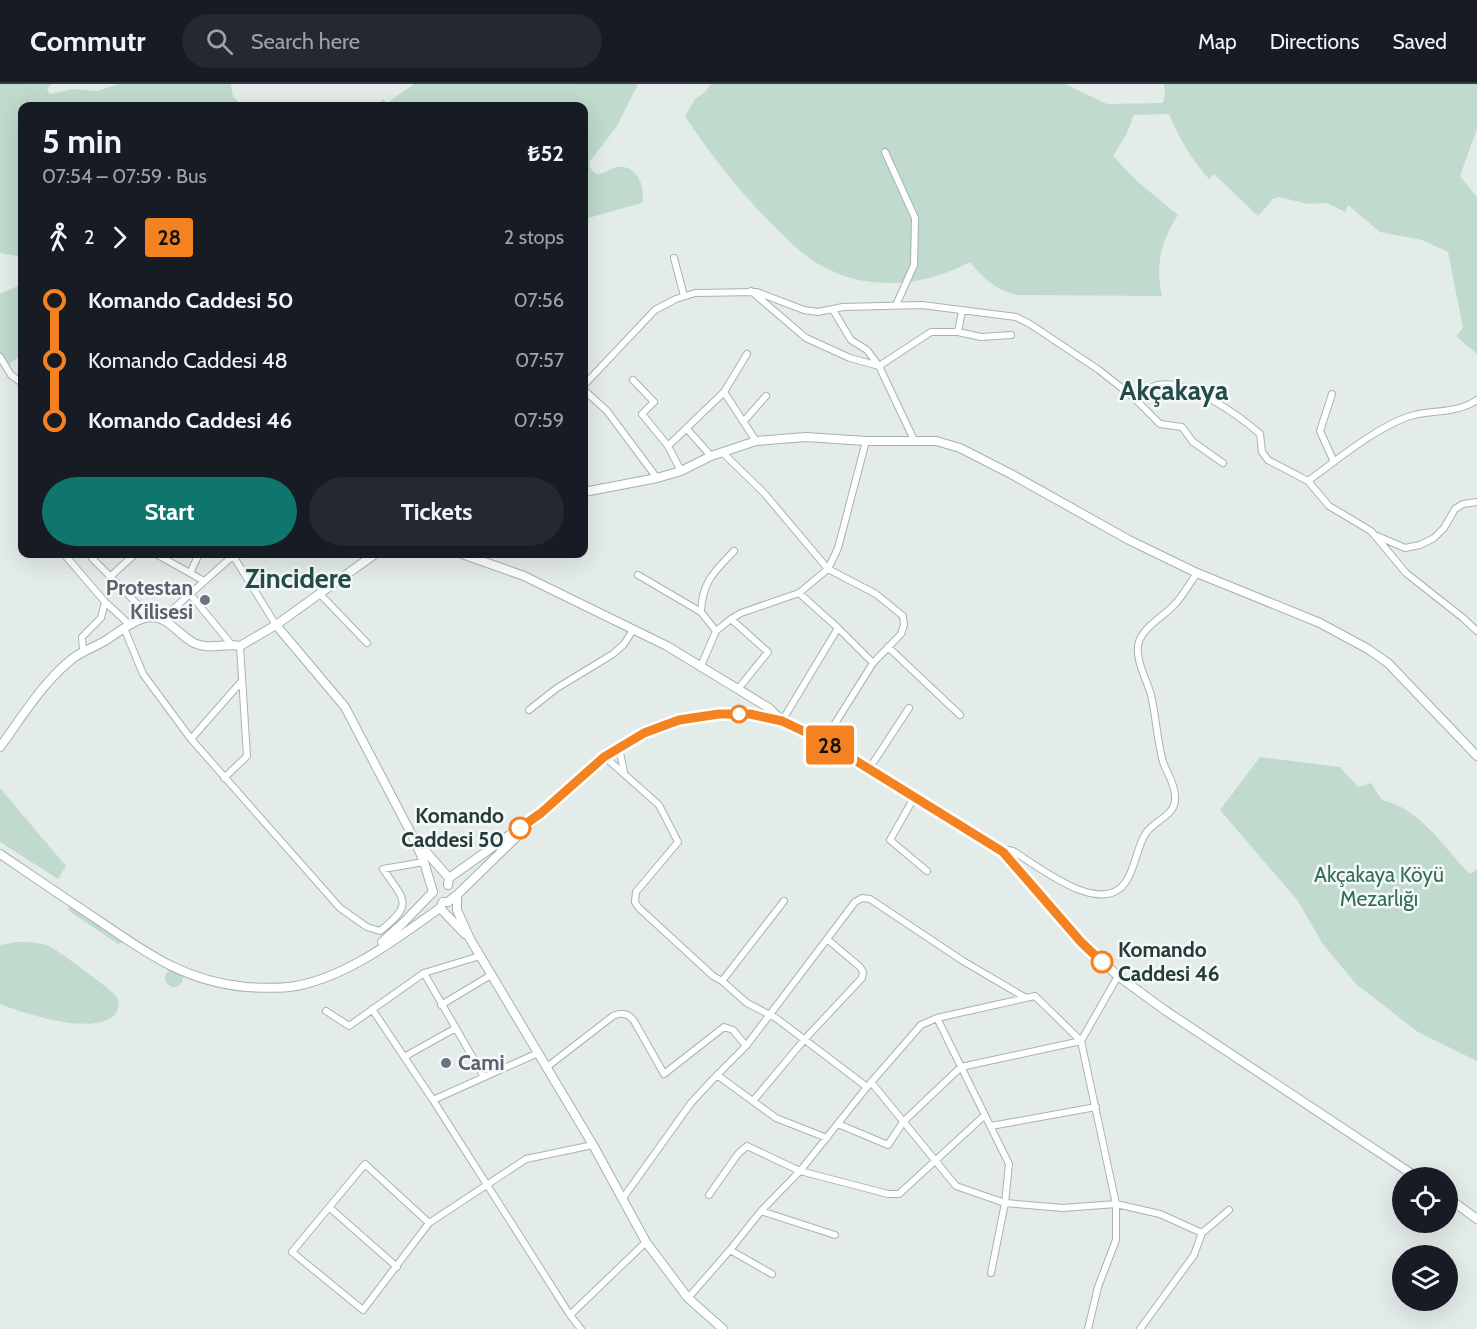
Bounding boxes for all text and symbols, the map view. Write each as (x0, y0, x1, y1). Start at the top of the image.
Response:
search box (182, 14, 602, 68)
text: Commutr (30, 24, 146, 58)
icon: search (203, 25, 236, 58)
text: Search here (251, 28, 360, 55)
text: Map (1198, 29, 1237, 54)
text: Directions (1270, 29, 1359, 54)
text: Saved (1392, 29, 1447, 54)
text: 5 min (42, 121, 122, 161)
text: ₺52 (527, 140, 564, 167)
text: 07:54 – 07:59 · Bus (42, 164, 207, 188)
icon: walk (42, 221, 75, 254)
icon: forward (103, 221, 136, 254)
text: 2 (84, 225, 94, 249)
text: 28 (157, 225, 181, 250)
text: 2 stops (504, 225, 564, 249)
text: Komando Caddesi 50 (88, 287, 294, 314)
text: 07:56 (514, 288, 564, 312)
text: Komando Caddesi 48 (88, 347, 288, 374)
text: 07:57 (515, 348, 564, 372)
district label: Akçakaya (1120, 374, 1229, 407)
text: Komando Caddesi 46 (88, 407, 292, 434)
text: 07:59 (514, 408, 564, 432)
button: Start (42, 477, 297, 546)
button: Tickets (309, 477, 564, 546)
district label: Zincidere (245, 562, 351, 595)
place label: Protestan Kilisesi (106, 575, 193, 624)
marker: Protestan Kilisesi (198, 593, 212, 607)
unlabelled marker (730, 705, 748, 723)
line badge: 28 (803, 726, 857, 764)
text: 28 (818, 733, 842, 758)
place label: Komando Caddesi 50 (401, 803, 504, 852)
marker: Komando Caddesi 50 (509, 817, 531, 839)
park label: Akçakaya Köyü Mezarlığı (1314, 862, 1444, 911)
place label: Komando Caddesi 46 (1118, 937, 1220, 986)
marker: Komando Caddesi 46 (1091, 951, 1113, 973)
place label: Cami (458, 1050, 505, 1075)
marker: Cami (439, 1056, 453, 1070)
map controls (1392, 1167, 1458, 1311)
button: locate (1392, 1167, 1458, 1233)
button: layers (1392, 1245, 1458, 1311)

